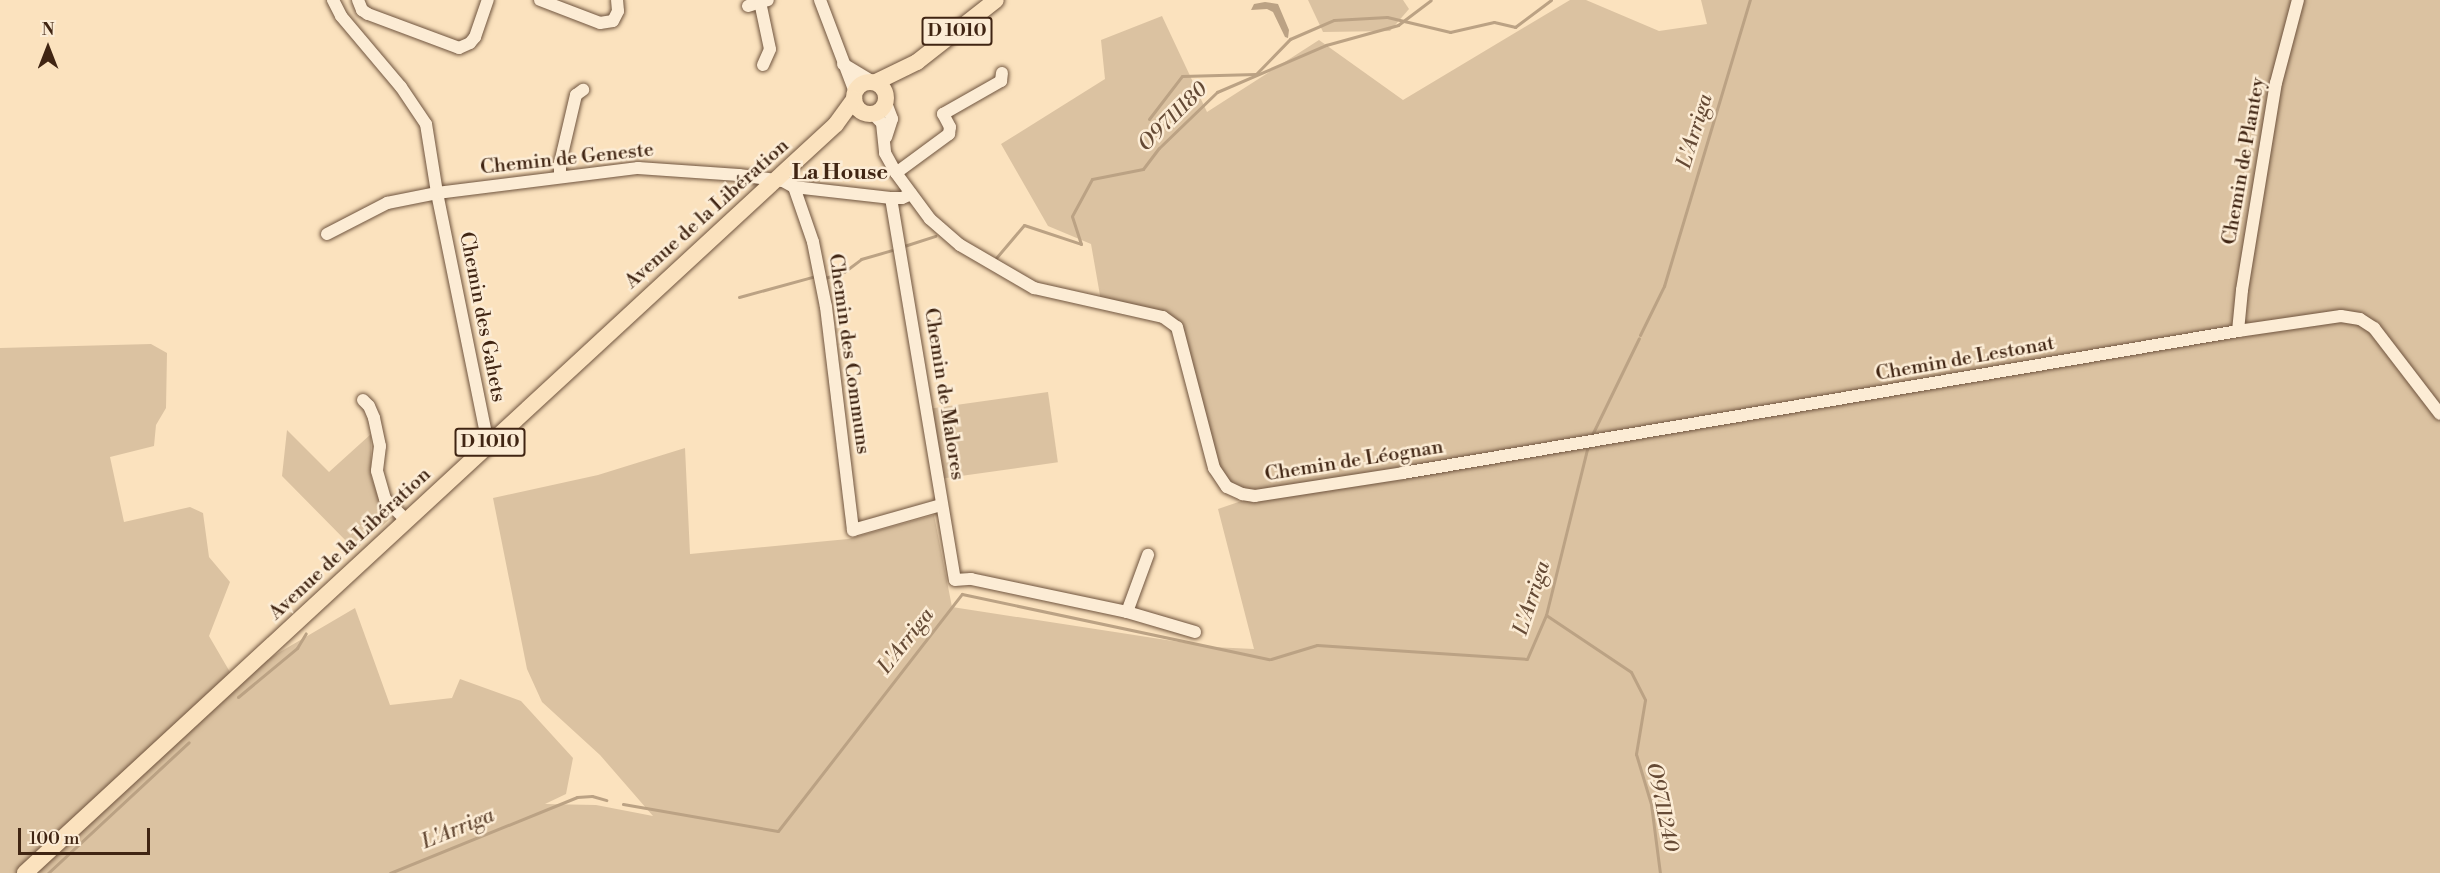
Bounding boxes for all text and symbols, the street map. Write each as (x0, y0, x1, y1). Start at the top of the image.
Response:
road number: D 1010 (921, 16, 993, 46)
north arrow (18, 18, 78, 78)
text: N (42, 20, 54, 40)
street label: Chemin de Plantey (2217, 75, 2271, 247)
water label: O9711180 (1133, 77, 1213, 157)
water label: L'Arriga (1672, 91, 1718, 171)
street label: Avenue de la Libération (620, 134, 794, 294)
street label: Chemin de Geneste (479, 138, 655, 180)
district label: La House (792, 160, 888, 186)
street label: Chemin des Gahets (454, 230, 510, 404)
street label: Chemin des Communs (823, 252, 875, 456)
street label: Chemin de Malores (919, 306, 969, 482)
street label: Chemin de Lestonat (1874, 331, 2056, 387)
road number: D 1010 (454, 427, 526, 457)
street label: Chemin de Léognan (1263, 435, 1445, 487)
street label: Avenue de la Libération (264, 463, 436, 625)
water label: L'Arriga (1508, 558, 1556, 638)
water label: L'Arriga (873, 603, 939, 679)
water label: O9711240 (1640, 760, 1684, 854)
water label: L'Arriga (418, 803, 498, 855)
scale bar (21, 816, 153, 854)
text: 100 m (29, 827, 80, 850)

